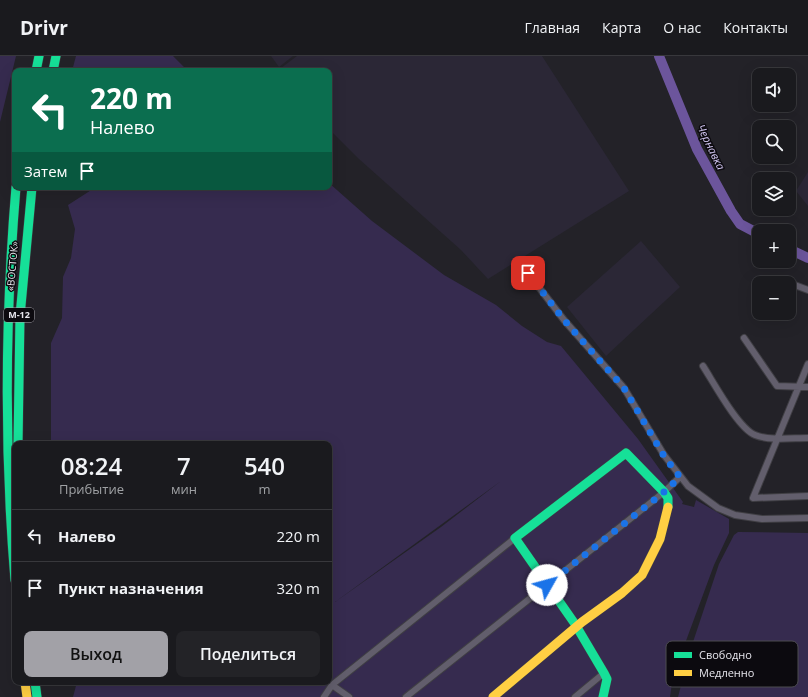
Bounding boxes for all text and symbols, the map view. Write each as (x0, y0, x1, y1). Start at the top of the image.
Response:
text: Drivr (20, 15, 68, 41)
text: Главная (525, 18, 580, 37)
text: Карта (602, 18, 641, 37)
text: О нас (663, 18, 701, 37)
text: Контакты (723, 18, 788, 37)
map controls (752, 68, 796, 320)
button: sound (752, 68, 796, 112)
text: 220 m (90, 79, 173, 117)
icon: left (24, 84, 76, 136)
text: Налево (90, 115, 155, 139)
button: search (752, 120, 796, 164)
water label: Чернавка (694, 121, 729, 172)
icon: arrive (76, 160, 98, 182)
text: Затем (24, 161, 68, 181)
button: layers (752, 172, 796, 216)
button: + (752, 224, 796, 268)
street label: «ВОСТОК» (3, 241, 21, 291)
pin (511, 256, 545, 290)
icon: arrive (517, 262, 539, 284)
button: − (752, 276, 796, 320)
road number: М-12 (4, 308, 34, 322)
text: 08:24 (61, 449, 122, 482)
text: 7 (177, 449, 191, 482)
text: 540 (244, 449, 285, 482)
text: Прибытие (59, 480, 124, 498)
text: мин (171, 480, 197, 498)
text: m (258, 480, 271, 498)
icon: left (24, 525, 46, 547)
text: Налево (58, 526, 116, 546)
text: 220 m (276, 526, 320, 546)
position arrow (526, 564, 568, 606)
icon: arrive (24, 577, 46, 599)
text: Пункт назначения (58, 578, 204, 598)
text: 320 m (276, 578, 320, 598)
button: Выход (24, 631, 168, 677)
button: Поделиться (176, 631, 320, 677)
legend (666, 641, 798, 687)
text: Свободно (699, 647, 752, 662)
text: Медленно (699, 665, 755, 680)

